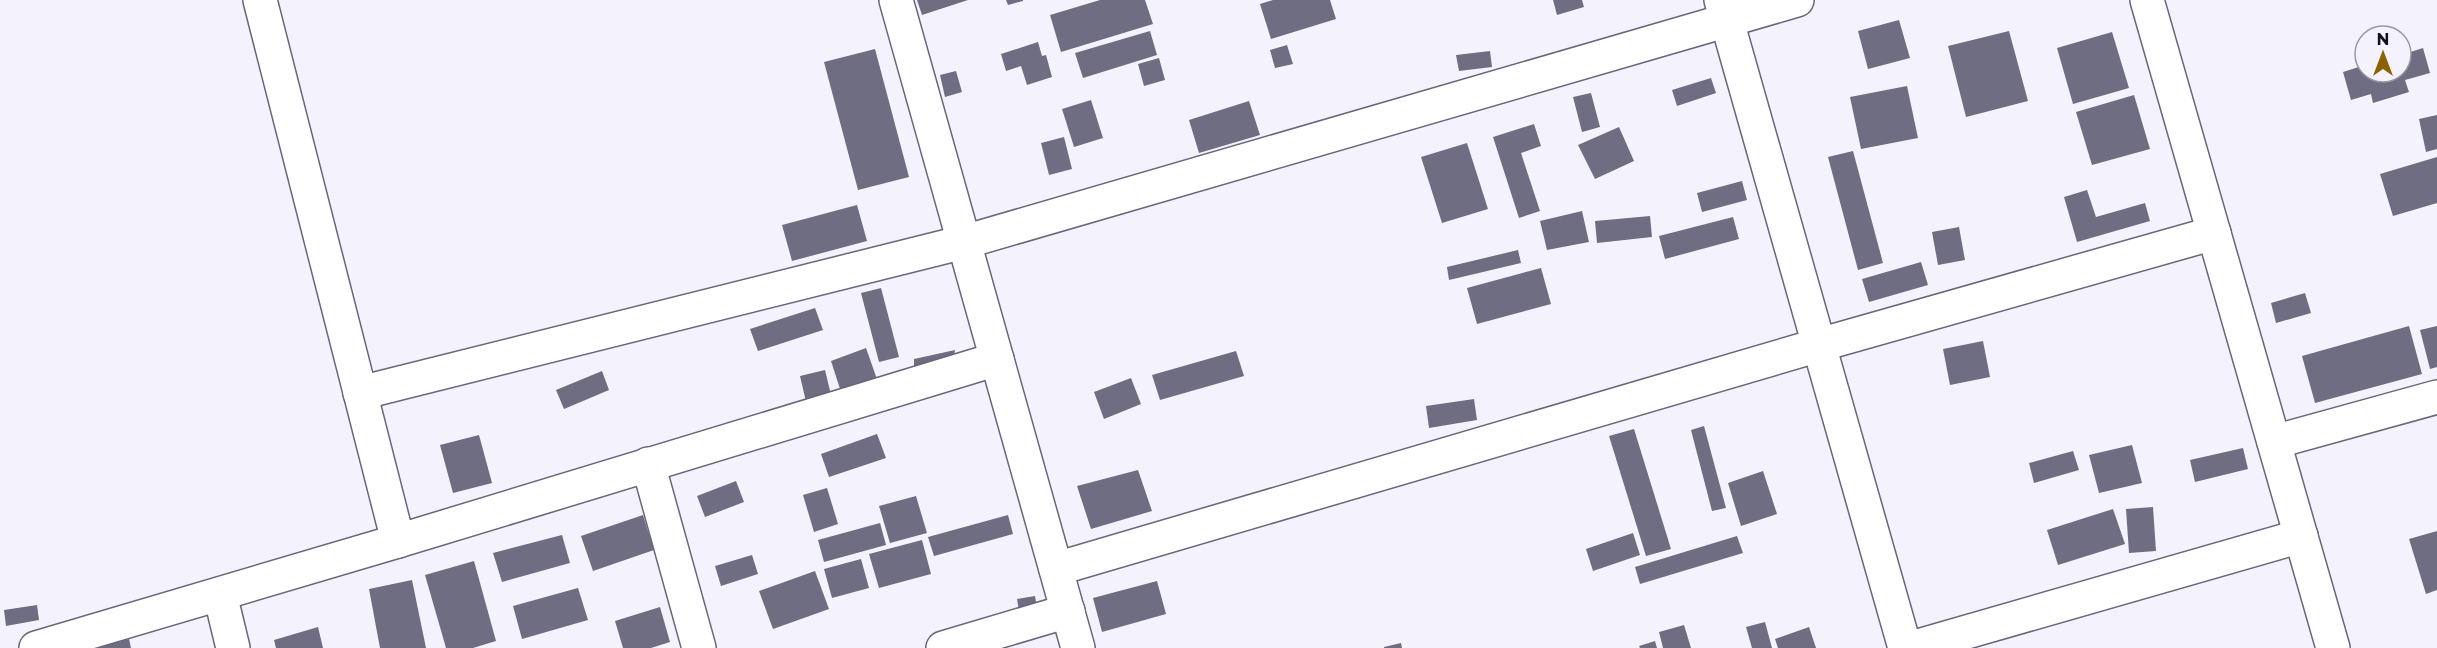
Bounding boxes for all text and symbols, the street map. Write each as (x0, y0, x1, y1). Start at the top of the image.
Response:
north arrow (2353, 24, 2413, 84)
text: N (2377, 30, 2389, 49)

